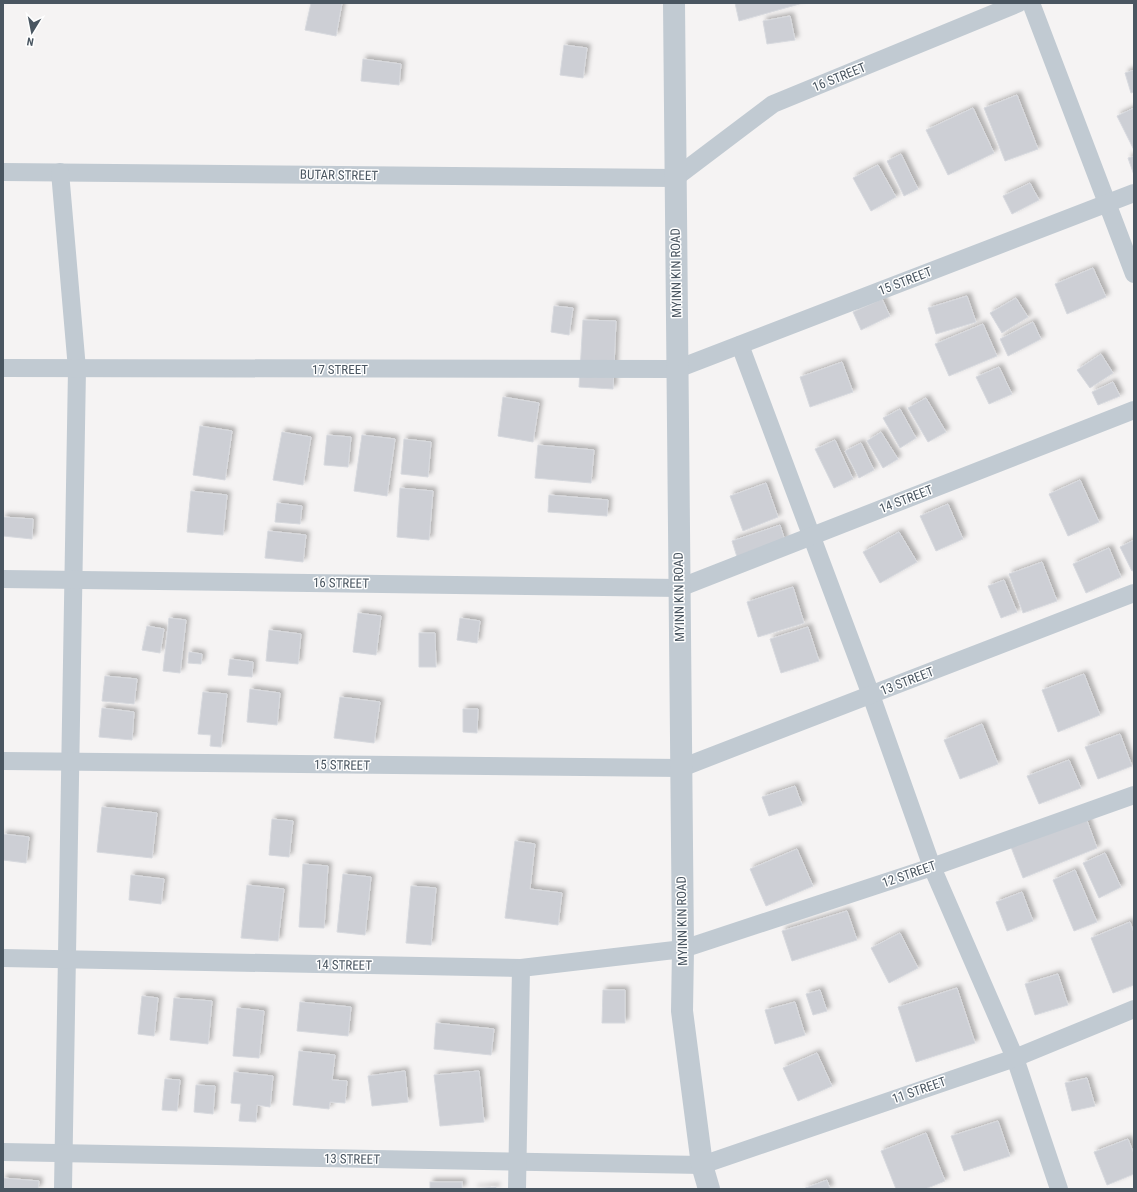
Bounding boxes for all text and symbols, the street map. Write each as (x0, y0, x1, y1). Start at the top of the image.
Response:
north arrow (12, 12, 52, 52)
text: N (26, 34, 35, 48)
street label: 16 STREET (810, 59, 868, 94)
street label: BUTAR STREET (300, 167, 378, 183)
street label: MYINN KIN ROAD (668, 228, 684, 318)
street label: 15 STREET (876, 264, 934, 298)
street label: 17 STREET (312, 362, 368, 377)
street label: 14 STREET (877, 482, 935, 516)
street label: MYINN KIN ROAD (671, 552, 687, 642)
street label: 16 STREET (313, 575, 369, 591)
street label: 13 STREET (878, 664, 936, 698)
street label: 15 STREET (314, 757, 370, 773)
street label: 12 STREET (880, 858, 938, 890)
street label: MYINN KIN ROAD (674, 876, 690, 966)
street label: 14 STREET (316, 957, 372, 973)
street label: 11 STREET (890, 1074, 948, 1106)
street label: 13 STREET (324, 1151, 380, 1167)

